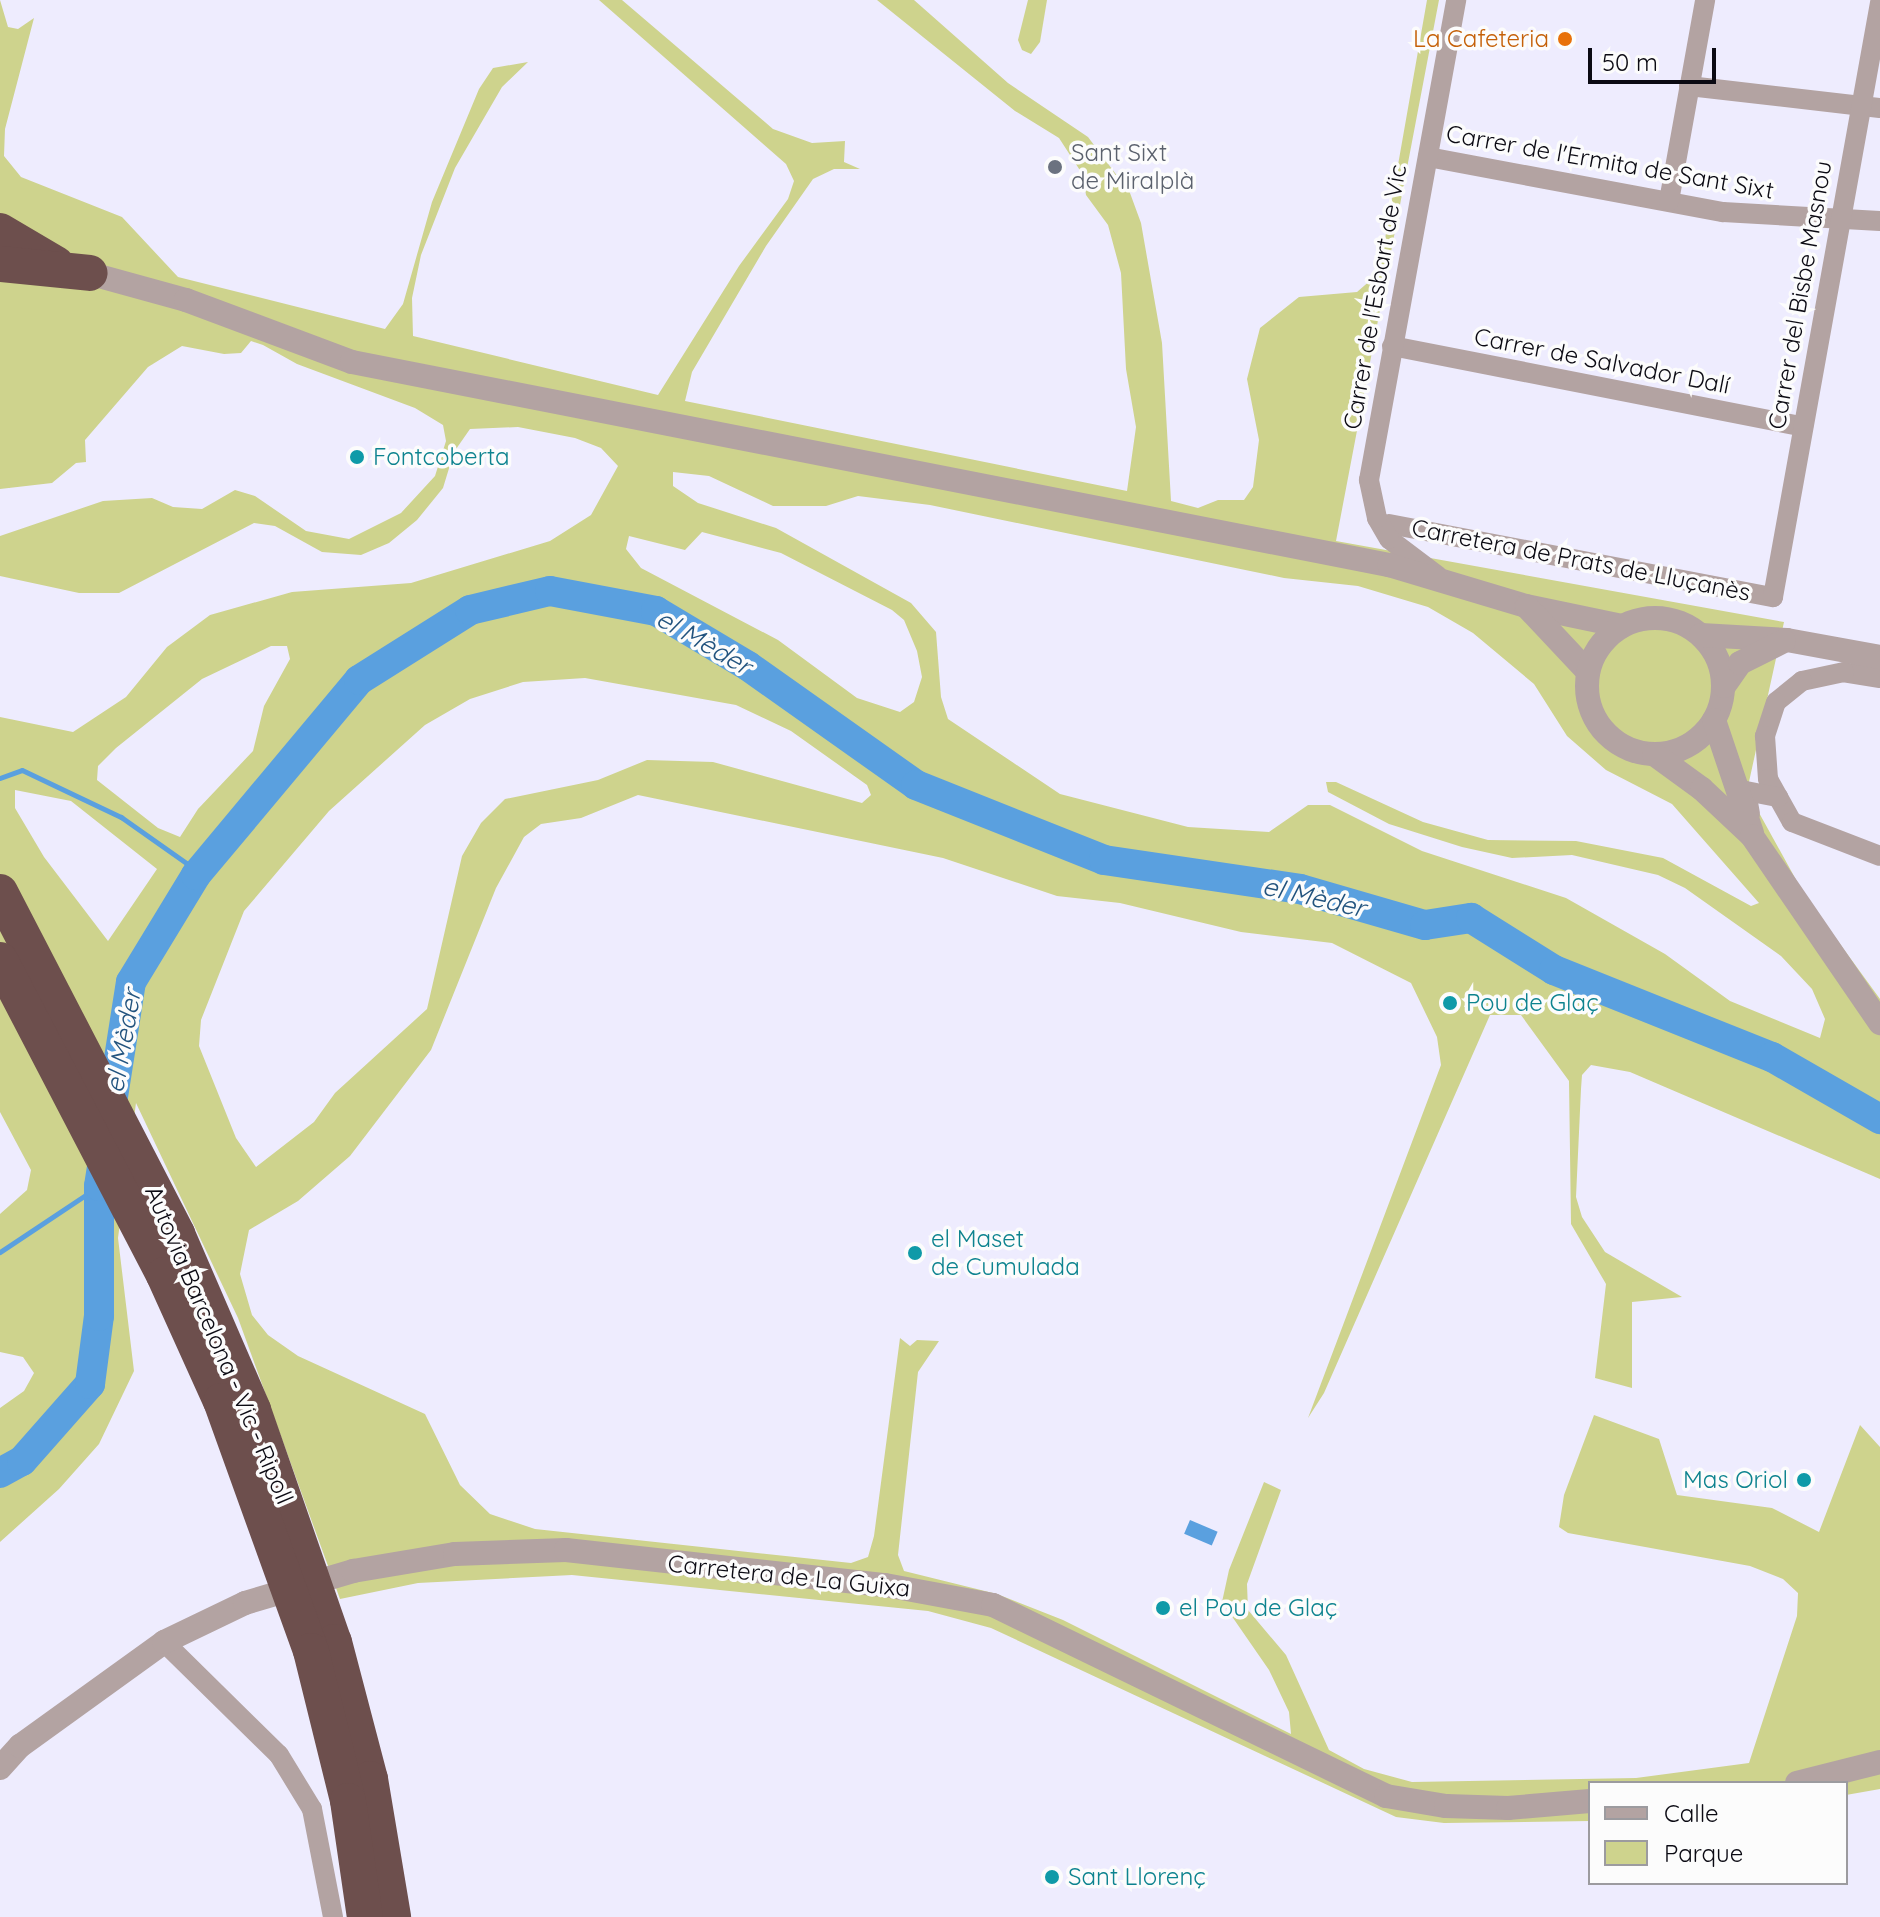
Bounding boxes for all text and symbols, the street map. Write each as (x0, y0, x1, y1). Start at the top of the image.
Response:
place label: La Cafeteria (1413, 25, 1549, 53)
marker: La Cafeteria (1556, 30, 1574, 48)
scale bar (1592, 32, 1720, 82)
text: 50 m (1602, 47, 1658, 77)
street label: Carrer de l'Ermita de Sant Sixt (1444, 119, 1776, 205)
place label: Sant Sixt de Miralplà (1071, 139, 1194, 195)
marker: Sant Sixt de Miralplà (1046, 158, 1064, 176)
street label: Carrer del Bisbe Masnou (1762, 159, 1838, 431)
street label: Carrer de l'Esbart de Vic (1338, 162, 1412, 432)
street label: Carrer de Salvador Dalí (1472, 322, 1732, 400)
place label: Fontcoberta (373, 443, 510, 471)
marker: Fontcoberta (348, 448, 366, 466)
street label: Carretera de Prats de Lluçanès (1409, 513, 1753, 607)
water label: el Mèder (651, 602, 757, 682)
water label: el Mèder (1260, 870, 1368, 924)
water label: el Mèder (99, 987, 147, 1095)
place label: Pou de Glaç (1466, 989, 1599, 1017)
marker: Pou de Glaç (1441, 994, 1459, 1012)
street label: Autovia Barcelona - Vic - Ripoll (139, 1181, 299, 1509)
place label: el Maset de Cumulada (931, 1225, 1080, 1281)
marker: el Maset de Cumulada (906, 1244, 924, 1262)
place label: Mas Oriol (1683, 1466, 1788, 1494)
marker: Mas Oriol (1795, 1471, 1813, 1489)
street label: Carretera de La Guixa (666, 1549, 912, 1603)
place label: el Pou de Glaç (1179, 1594, 1337, 1622)
marker: el Pou de Glaç (1154, 1599, 1172, 1617)
legend (1588, 1781, 1848, 1885)
text: Calle (1664, 1798, 1719, 1828)
text: Parque (1664, 1838, 1743, 1868)
place label: Sant Llorenç (1068, 1863, 1206, 1891)
marker: Sant Llorenç (1043, 1868, 1061, 1886)

